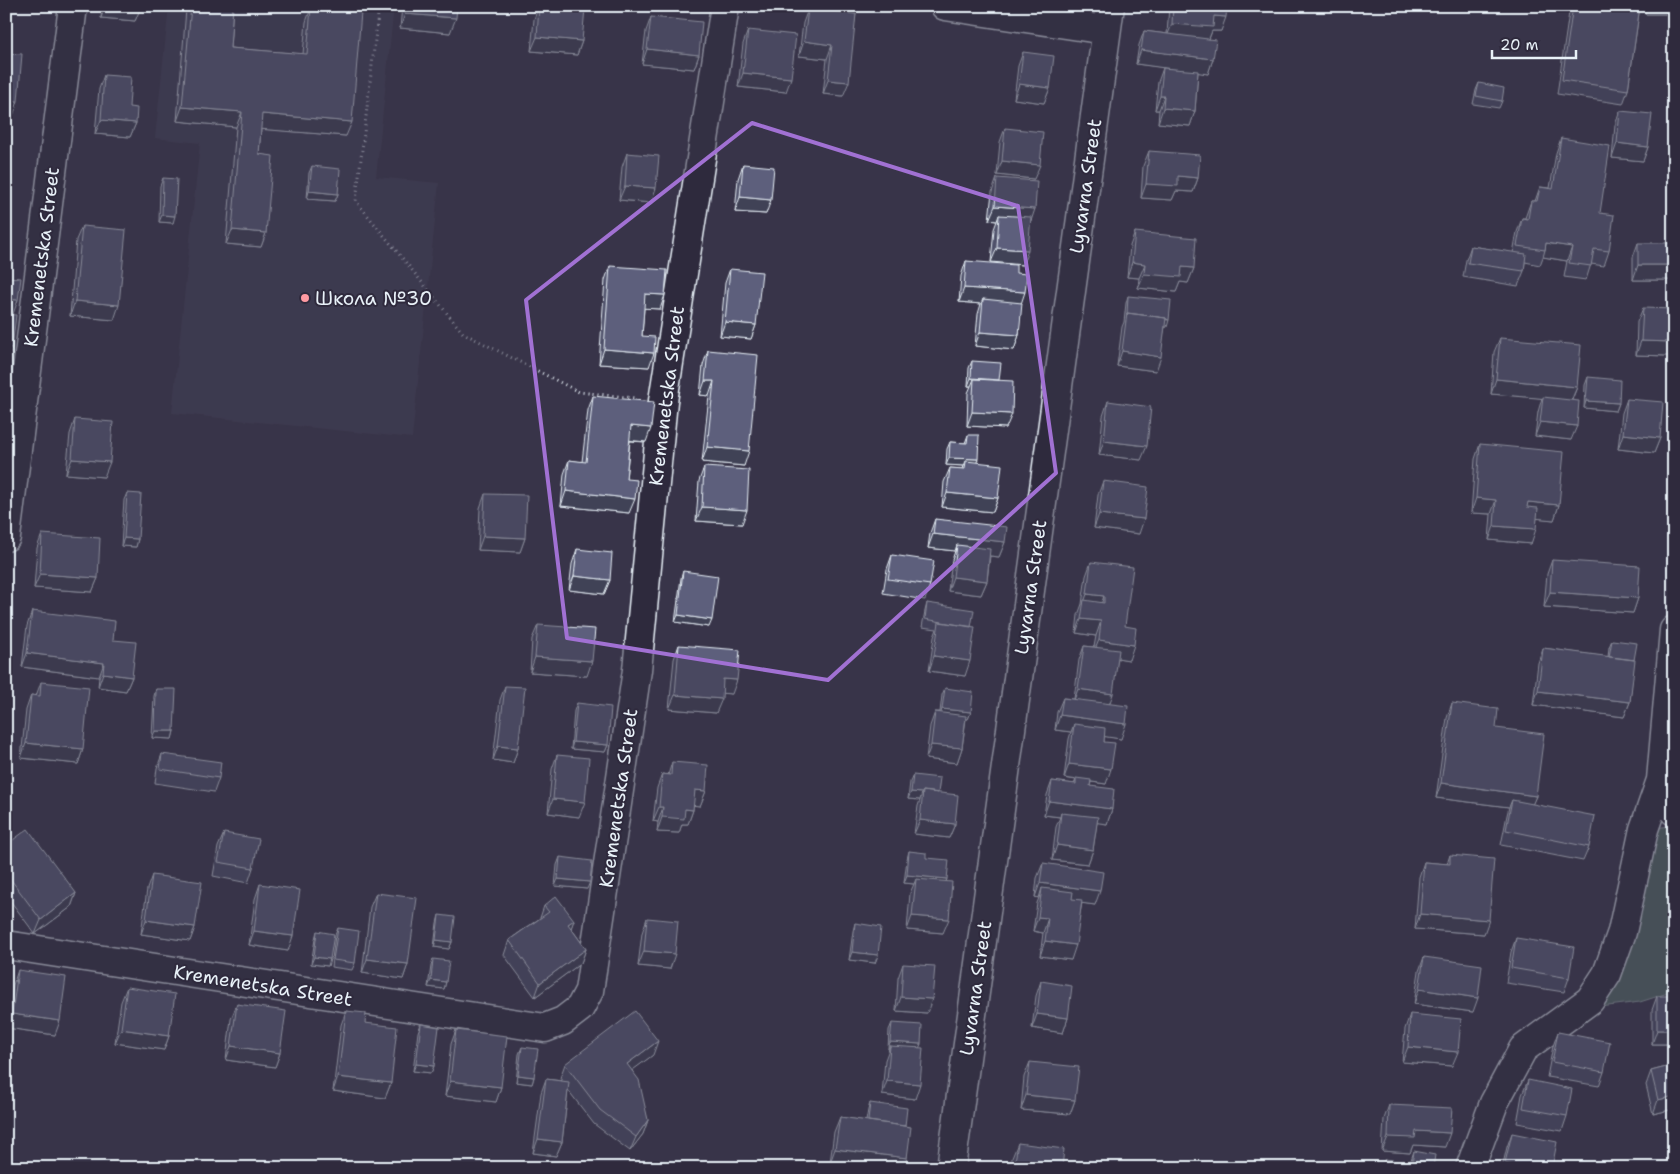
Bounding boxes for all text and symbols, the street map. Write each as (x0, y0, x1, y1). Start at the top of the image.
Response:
scale bar (1492, 28, 1576, 60)
text: 20 m (1500, 35, 1539, 55)
street label: Lyvarna Street (1064, 117, 1107, 255)
street label: Kremenetska Street (18, 166, 65, 348)
place label: Школа №30 (315, 286, 432, 311)
marker: Школа №30 (299, 292, 311, 304)
street label: Kremenetska Street (643, 305, 690, 487)
street label: Lyvarna Street (1009, 518, 1052, 656)
street label: Kremenetska Street (594, 707, 643, 889)
street label: Lyvarna Street (954, 919, 997, 1057)
street label: Kremenetska Street (172, 959, 354, 1012)

